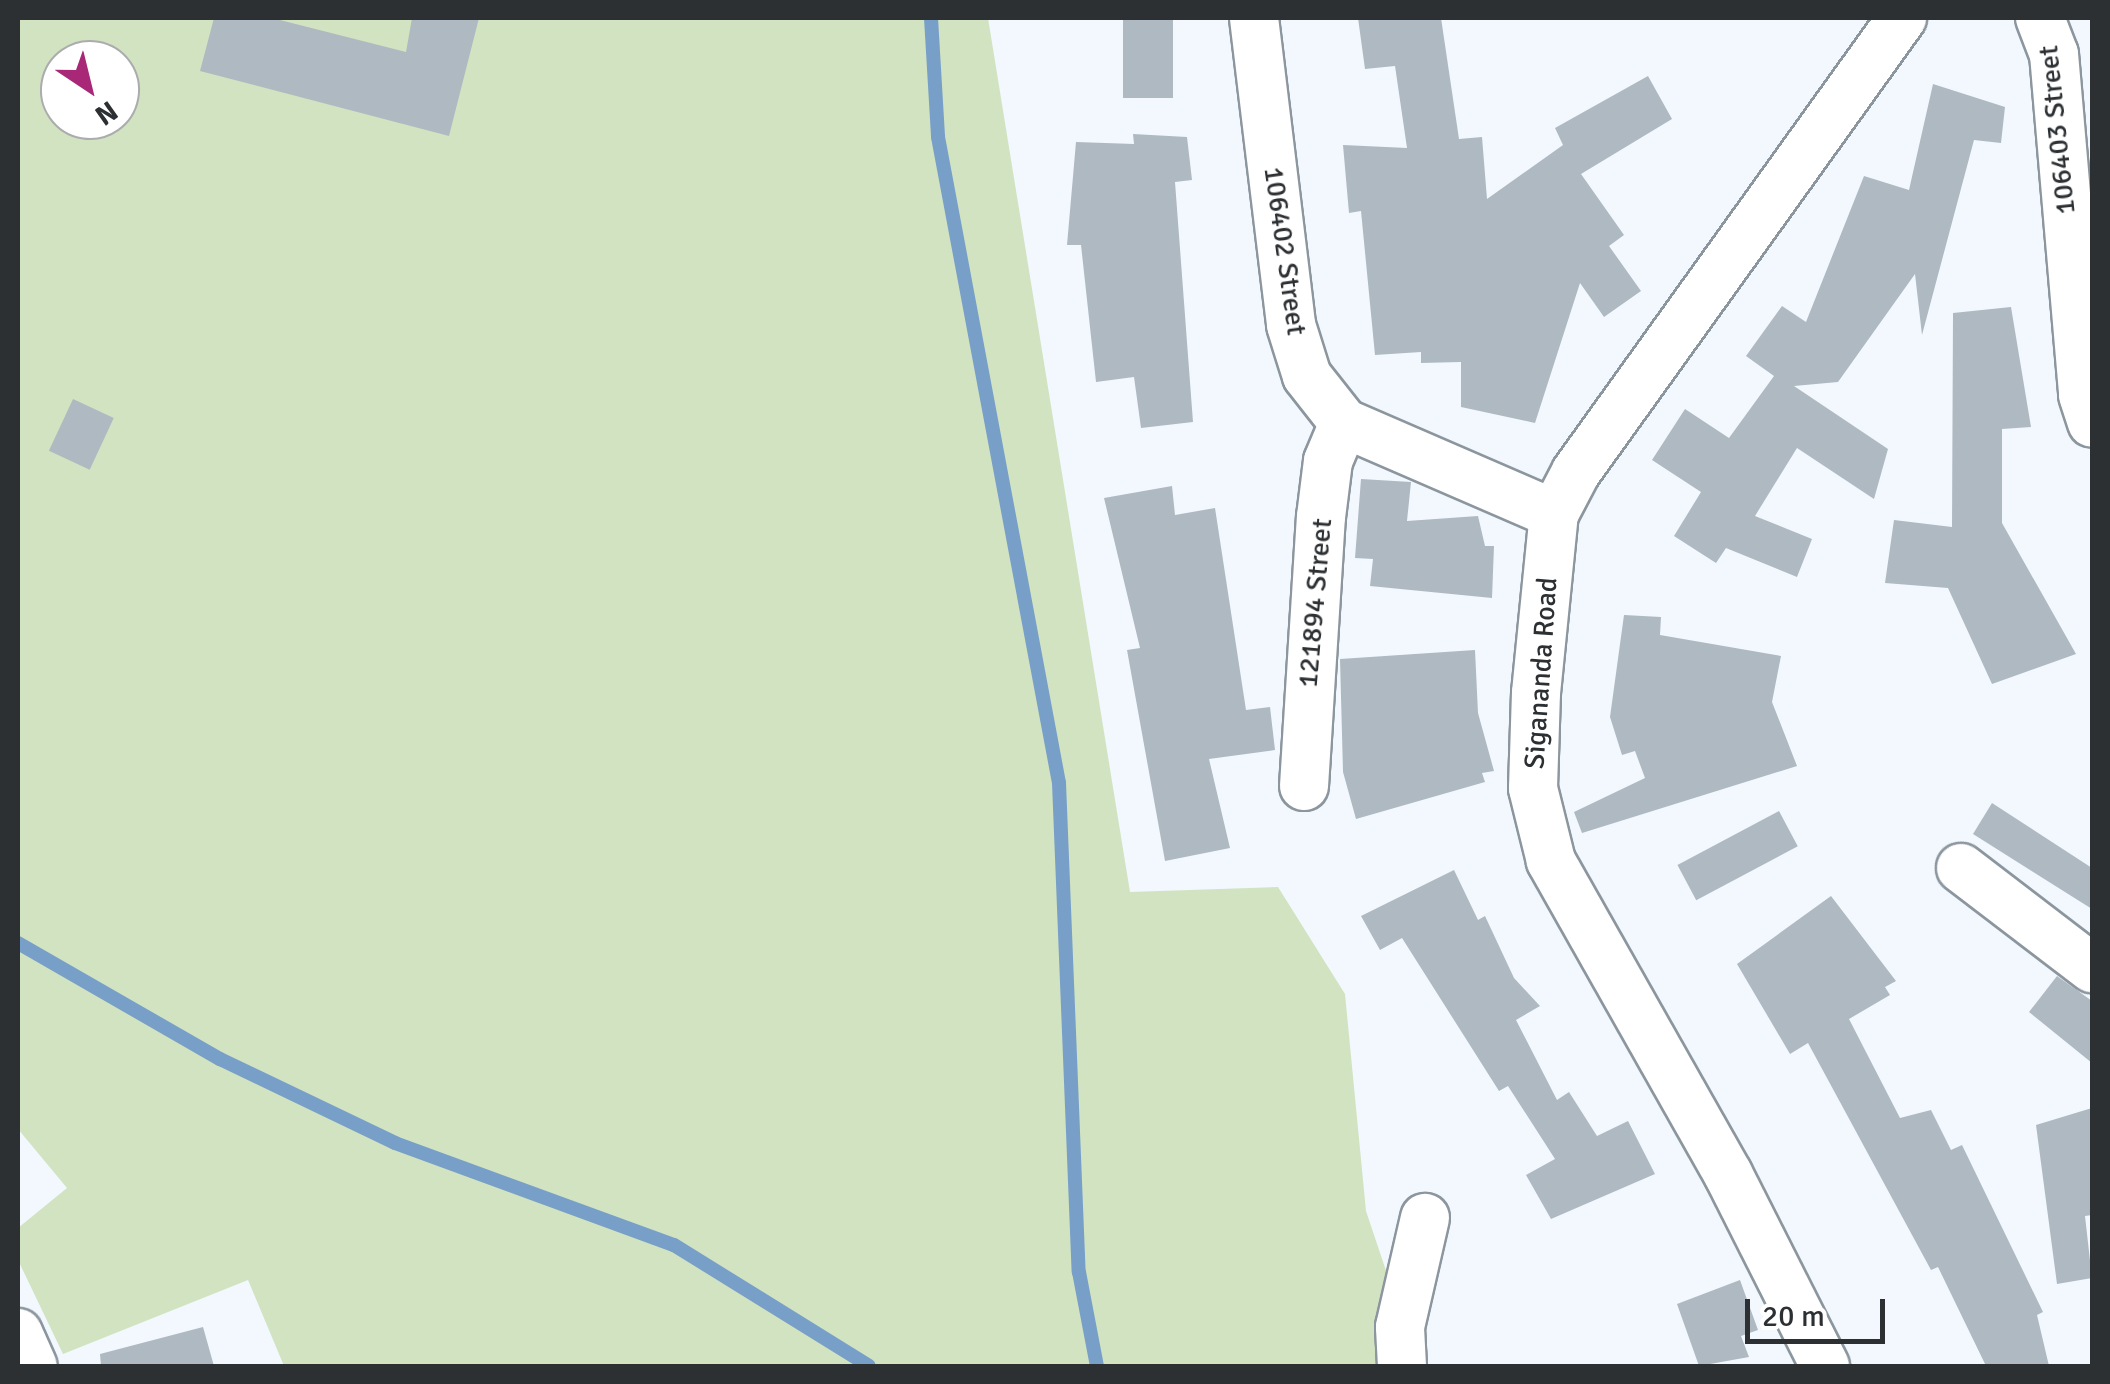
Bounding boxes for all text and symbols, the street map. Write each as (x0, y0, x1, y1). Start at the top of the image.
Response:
north arrow (40, 40, 140, 140)
street label: 106403 Street (2031, 44, 2083, 216)
text: N (88, 93, 124, 132)
street label: 106402 Street (1257, 165, 1313, 337)
street label: 121894 Street (1291, 517, 1339, 689)
street label: Sigananda Road (1518, 576, 1564, 770)
scale bar (1750, 1279, 1890, 1341)
text: 20 m (1762, 1298, 1825, 1335)

